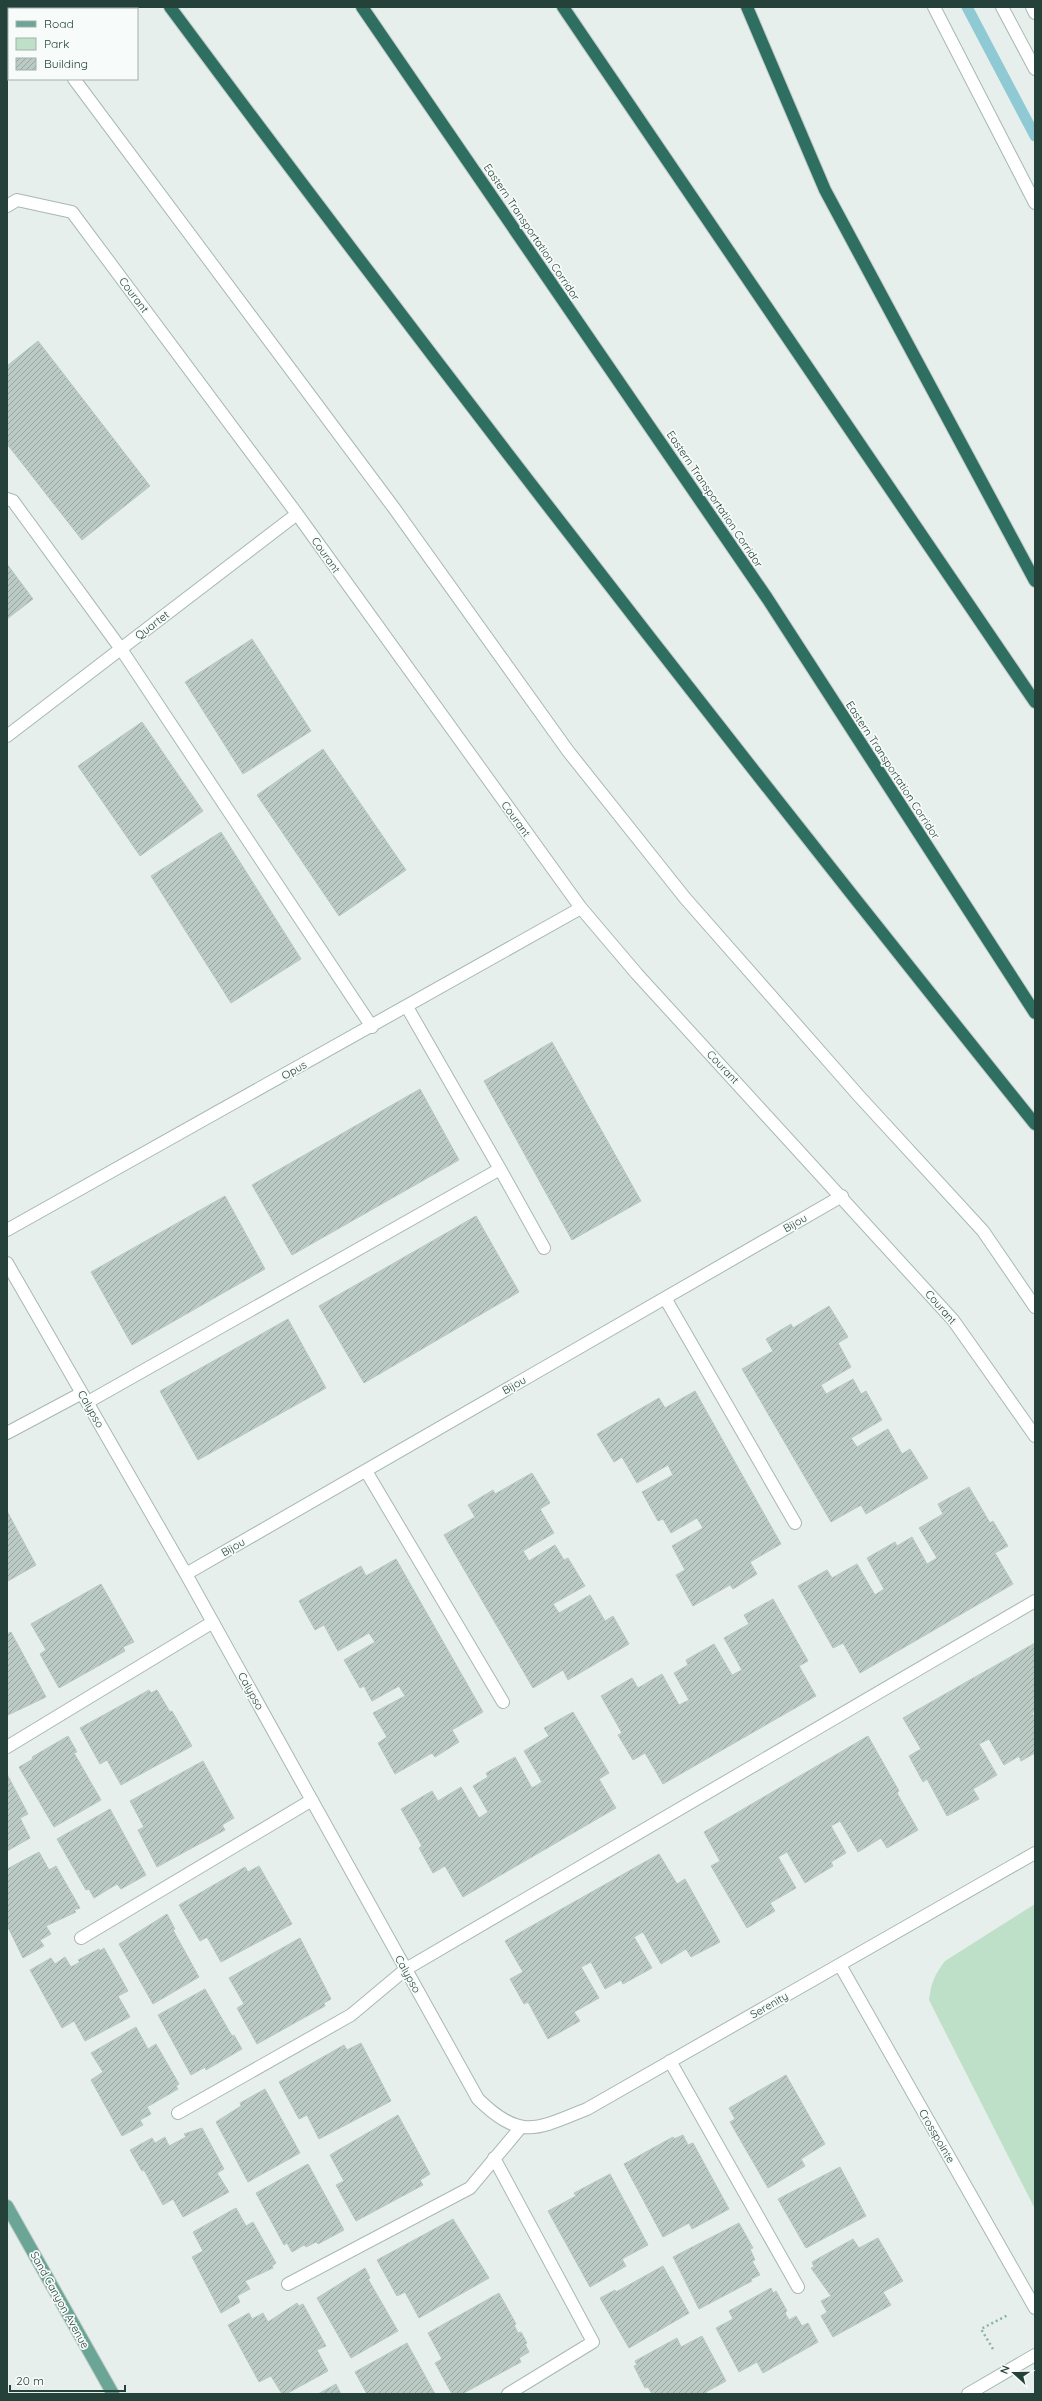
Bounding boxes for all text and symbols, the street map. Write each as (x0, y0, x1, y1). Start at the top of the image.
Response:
legend (8, 8, 138, 80)
text: Road (44, 16, 74, 31)
text: Park (44, 36, 69, 51)
text: Building (44, 56, 88, 71)
street label: Eastern Transportation Corridor (481, 161, 584, 304)
street label: Courant (116, 274, 152, 316)
street label: Eastern Transportation Corridor (664, 428, 767, 571)
street label: Courant (309, 534, 344, 576)
street label: Quartet (132, 607, 172, 642)
street label: Eastern Transportation Corridor (843, 698, 943, 842)
street label: Courant (498, 798, 534, 840)
street label: Courant (704, 1047, 742, 1087)
street label: Opus (279, 1057, 309, 1083)
street label: Bijou (781, 1211, 809, 1235)
street label: Courant (922, 1287, 960, 1327)
street label: Bijou (500, 1373, 528, 1397)
street label: Calypso (75, 1388, 107, 1431)
street label: Bijou (219, 1535, 247, 1559)
street label: Calypso (235, 1670, 267, 1713)
street label: Calypso (392, 1953, 424, 1996)
street label: Serenity (748, 1989, 790, 2021)
street label: Crosspointe (916, 2106, 958, 2166)
street label: Sand Canyon Avenue (27, 2249, 93, 2351)
north arrow (994, 2353, 1034, 2393)
text: N (997, 2363, 1013, 2376)
scale bar (10, 2367, 125, 2393)
text: 20 m (16, 2373, 44, 2388)

